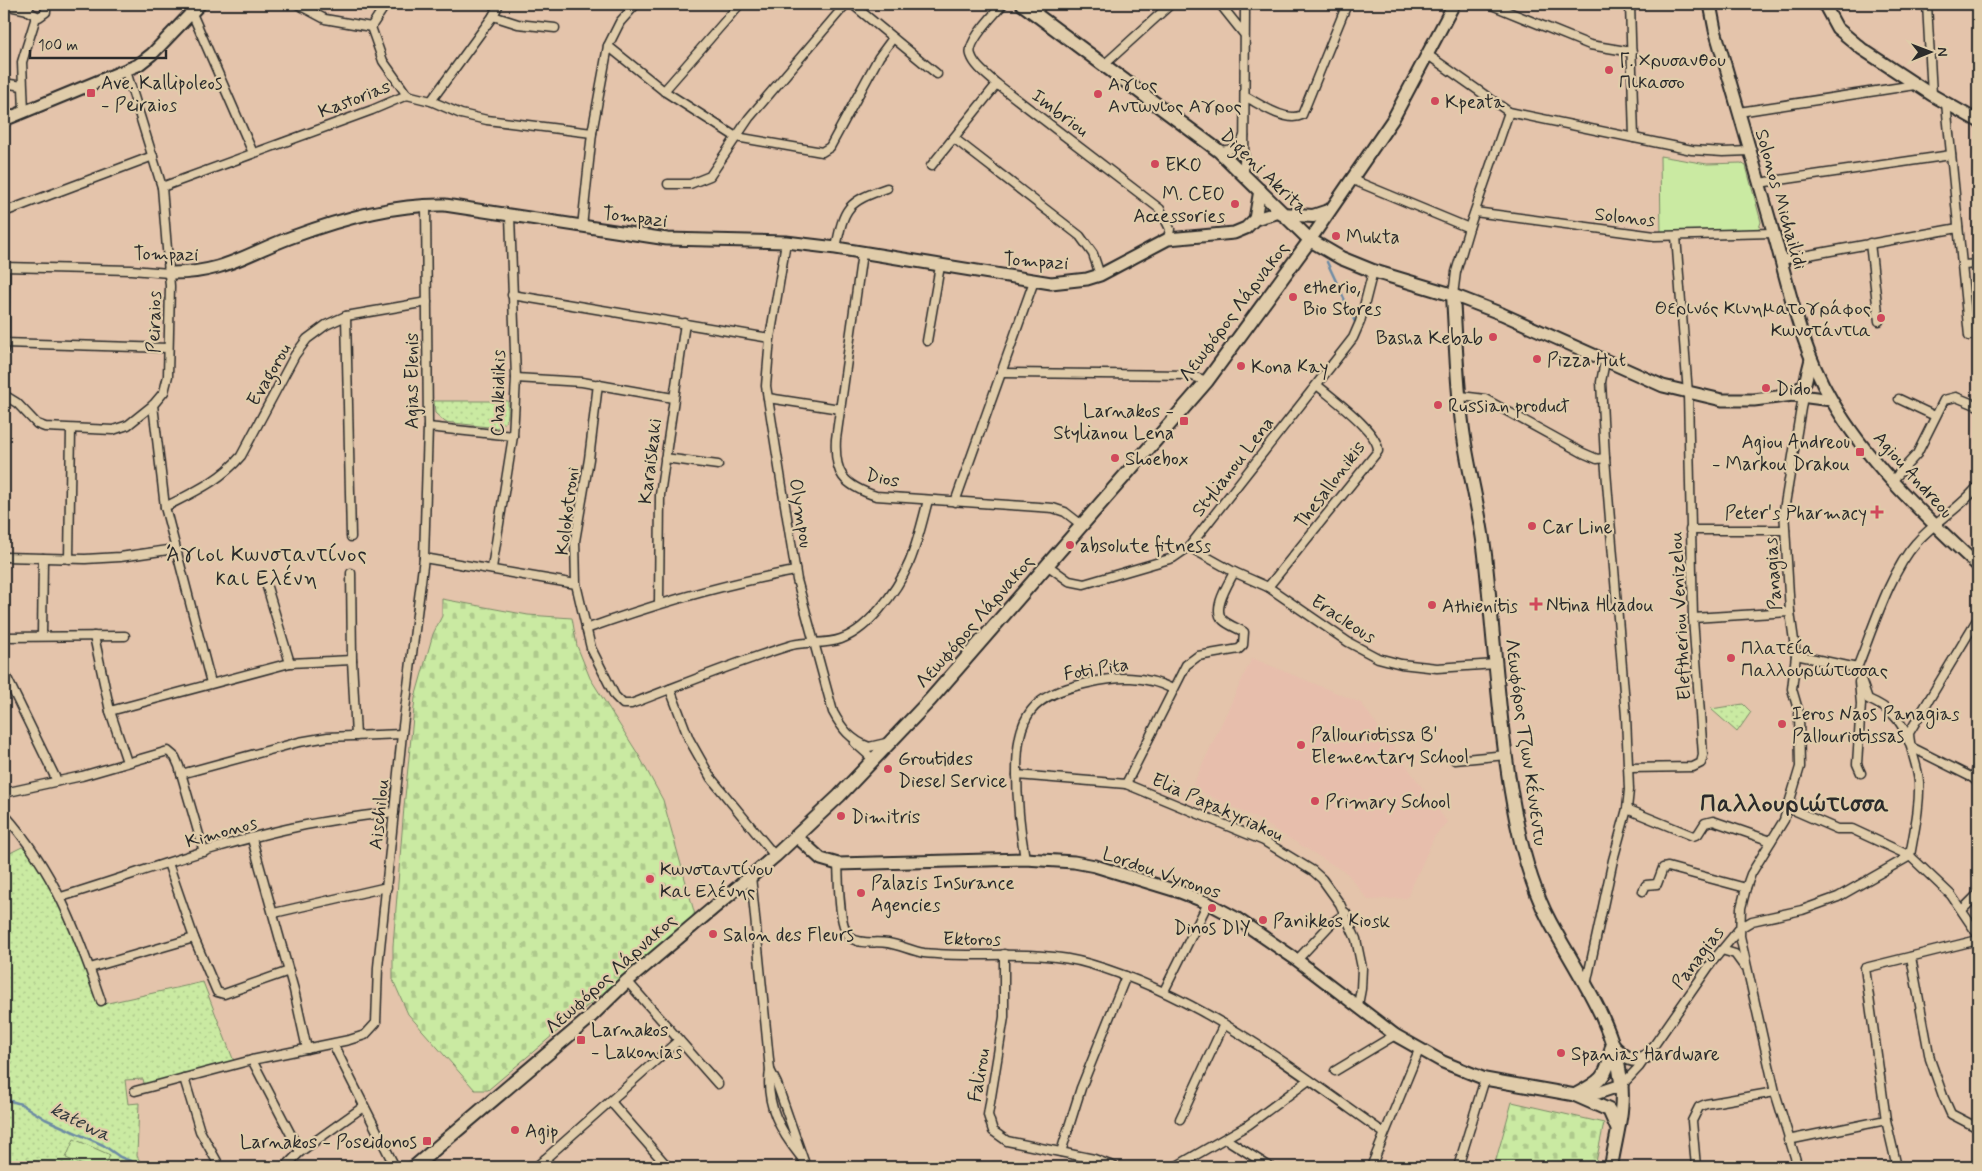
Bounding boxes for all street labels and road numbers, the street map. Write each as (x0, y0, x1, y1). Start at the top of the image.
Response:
street label: Kastorias (315, 74, 394, 125)
street label: Imbriou (1026, 83, 1094, 143)
street label: Digeni Akrita (1212, 124, 1314, 223)
street label: Solonos Michailidi (1749, 126, 1813, 273)
street label: Tompazi (601, 201, 669, 234)
street label: Solonos (1593, 202, 1657, 233)
street label: Λεωφόρος Λάρνακος (1173, 237, 1295, 387)
street label: Tompazi (133, 241, 199, 268)
street label: Tompazi (1003, 247, 1069, 276)
street label: Peiraios (141, 290, 168, 353)
street label: Agias Elenis (400, 333, 426, 429)
street label: Evagorou (241, 339, 300, 412)
street label: Chalkidikis (485, 349, 512, 437)
street label: Stylianou Lena (1186, 412, 1280, 522)
street label: Karaiskaki (633, 417, 668, 506)
street label: Agiou Andreou (1867, 426, 1959, 524)
street label: Thesallonikis (1289, 436, 1371, 534)
street label: Dios (864, 463, 902, 494)
street label: Kolokotroni (550, 465, 585, 557)
street label: Olympou (783, 477, 818, 550)
street label: Eleftheriou Venizelou (1664, 531, 1697, 701)
street label: Panagias (1758, 536, 1791, 611)
street label: Λεωφόρος Λάρνακος (910, 550, 1040, 694)
street label: Eracleous (1306, 589, 1381, 650)
street label: Λεωφόρος Τζων Κέννεντυ (1499, 637, 1552, 847)
street label: Foti Pita (1062, 652, 1130, 687)
street label: Elia Papakyriakou (1147, 767, 1287, 848)
street label: Aischilou (363, 777, 396, 851)
street label: Kimonos (183, 810, 261, 855)
street label: Lordou Vyronos (1099, 841, 1224, 905)
street label: Λεωφόρος Λάρνακος (540, 908, 682, 1040)
street label: Panagias (1666, 921, 1732, 996)
street label: Ektoros (943, 926, 1002, 953)
street label: Falirou (962, 1047, 996, 1104)

